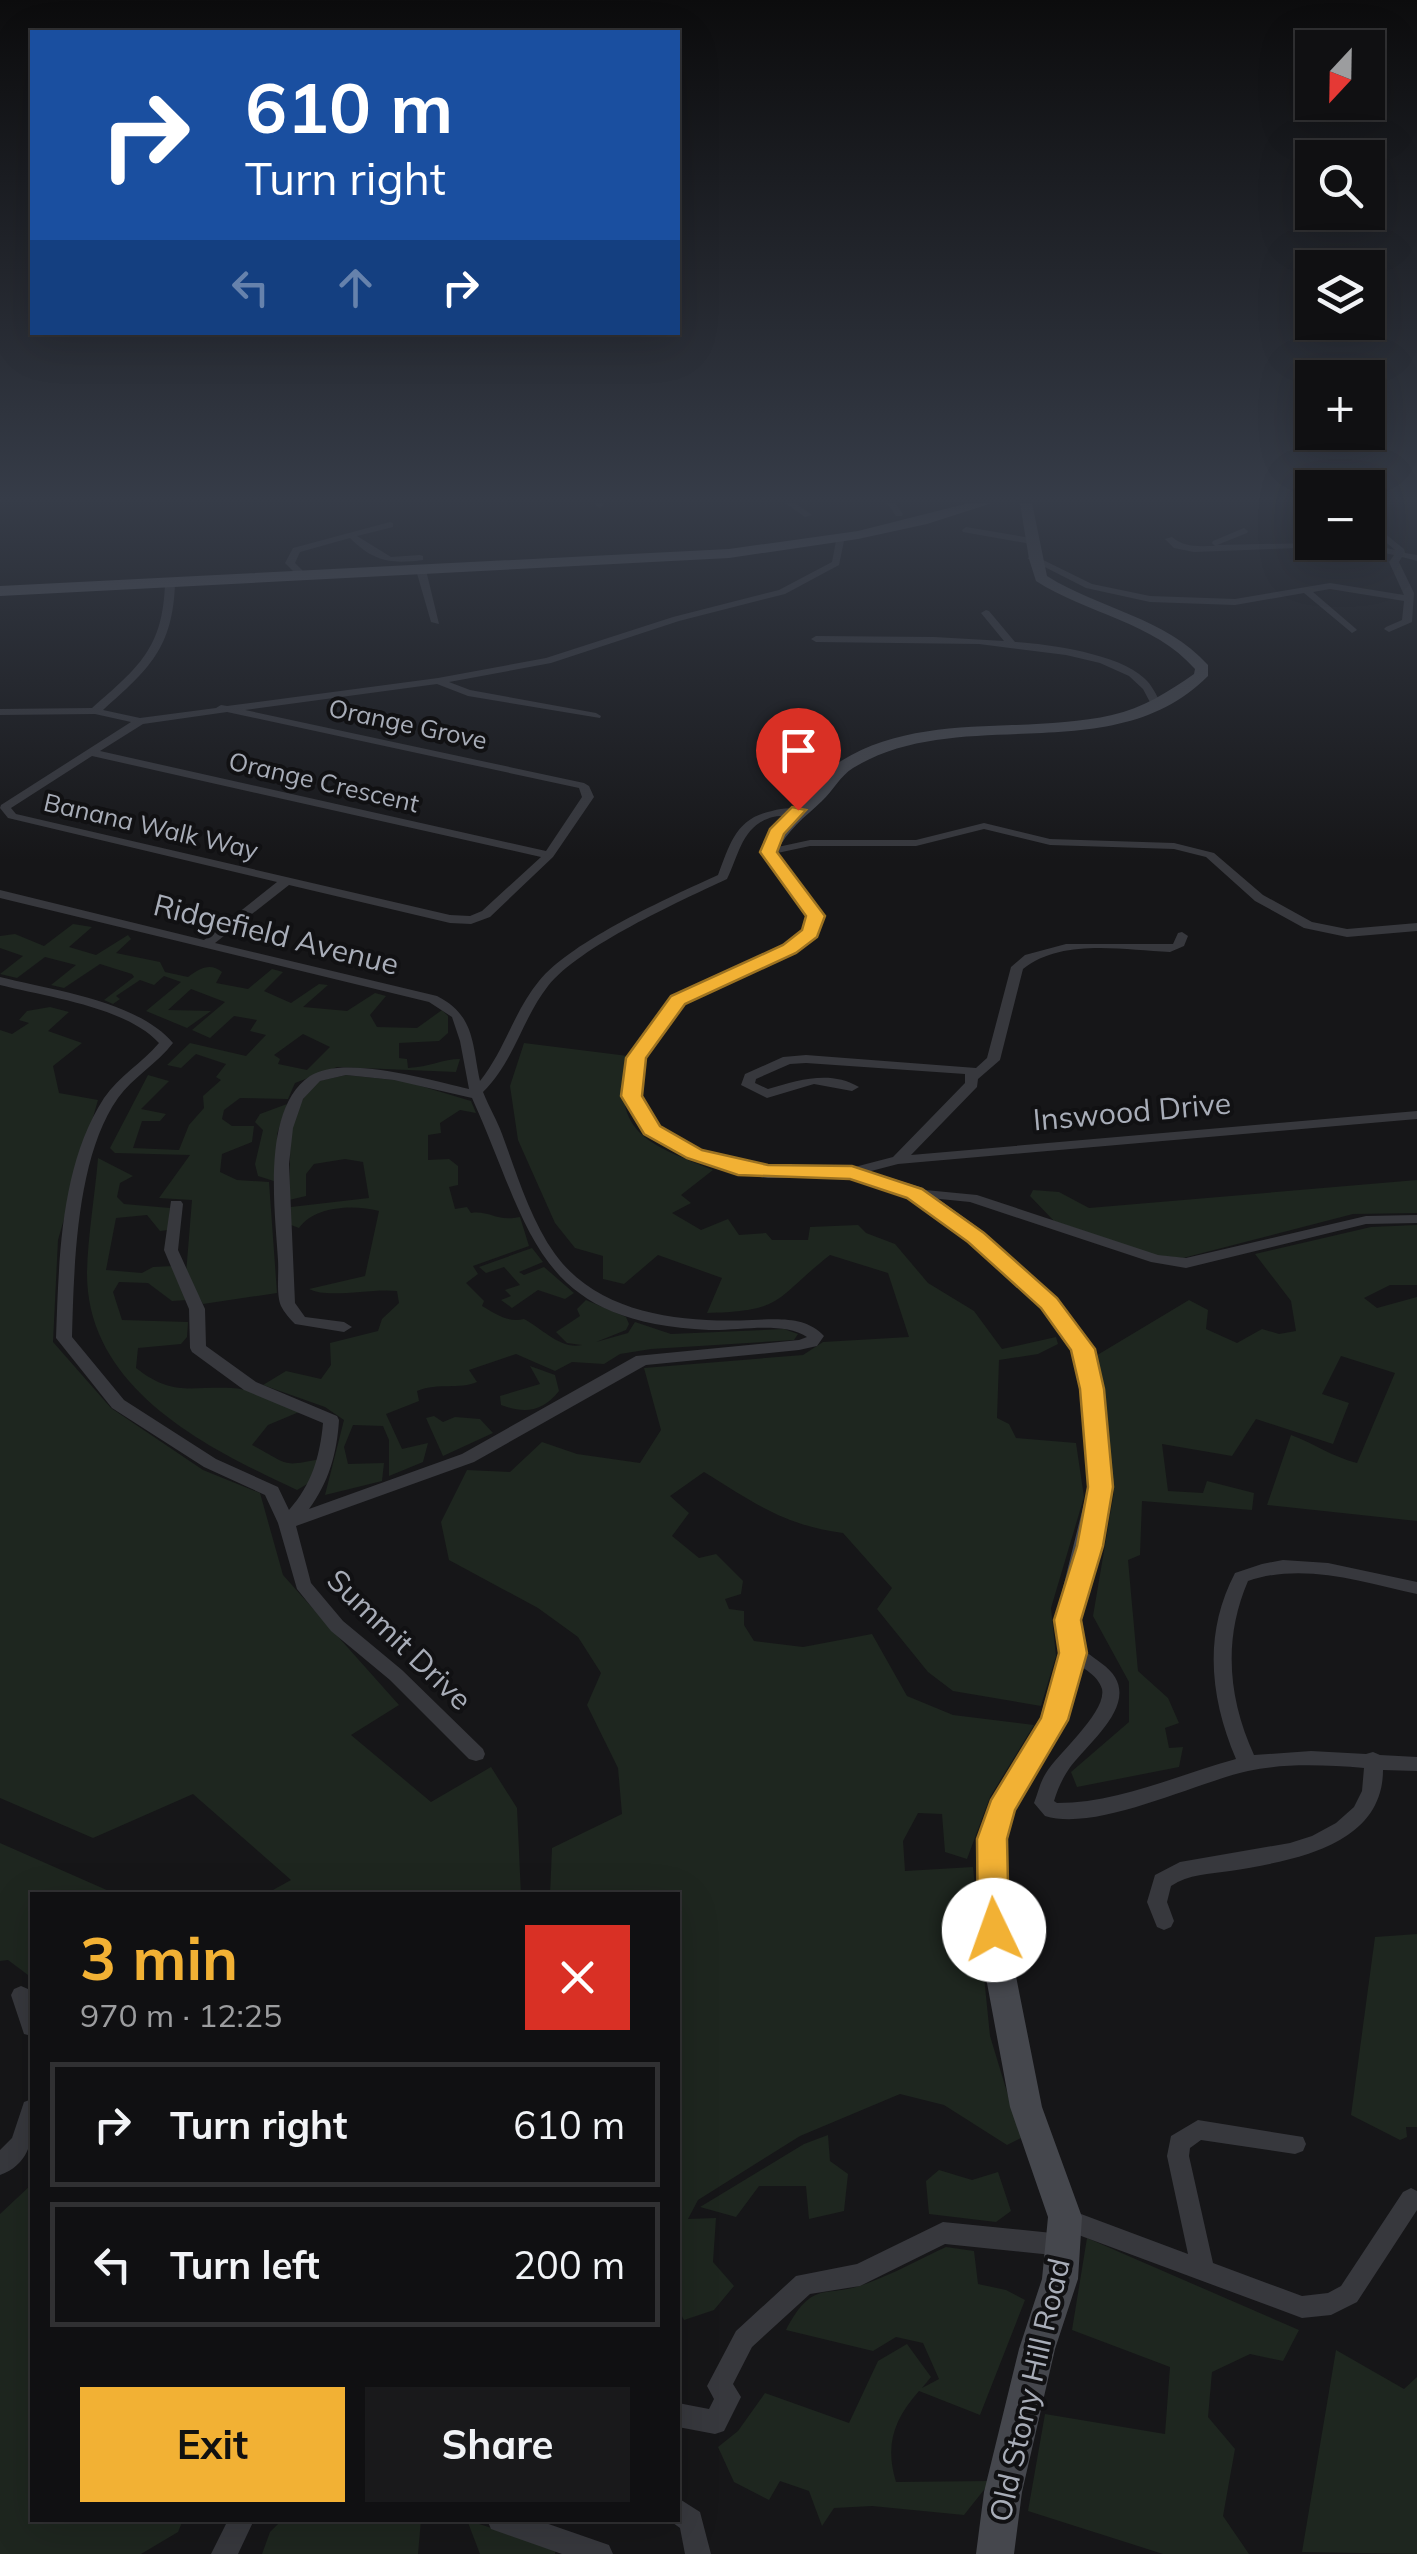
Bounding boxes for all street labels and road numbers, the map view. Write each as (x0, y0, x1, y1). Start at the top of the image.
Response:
street label: Orange Grove (326, 692, 490, 755)
street label: Orange Crescent (226, 745, 422, 819)
street label: Banana Walk Way (41, 786, 261, 865)
street label: Ridgefield Avenue (150, 885, 403, 983)
street label: Inswood Drive (1031, 1083, 1232, 1139)
street label: Summit Drive (319, 1561, 480, 1718)
street label: Old Stony Hill Road (980, 2254, 1078, 2525)

